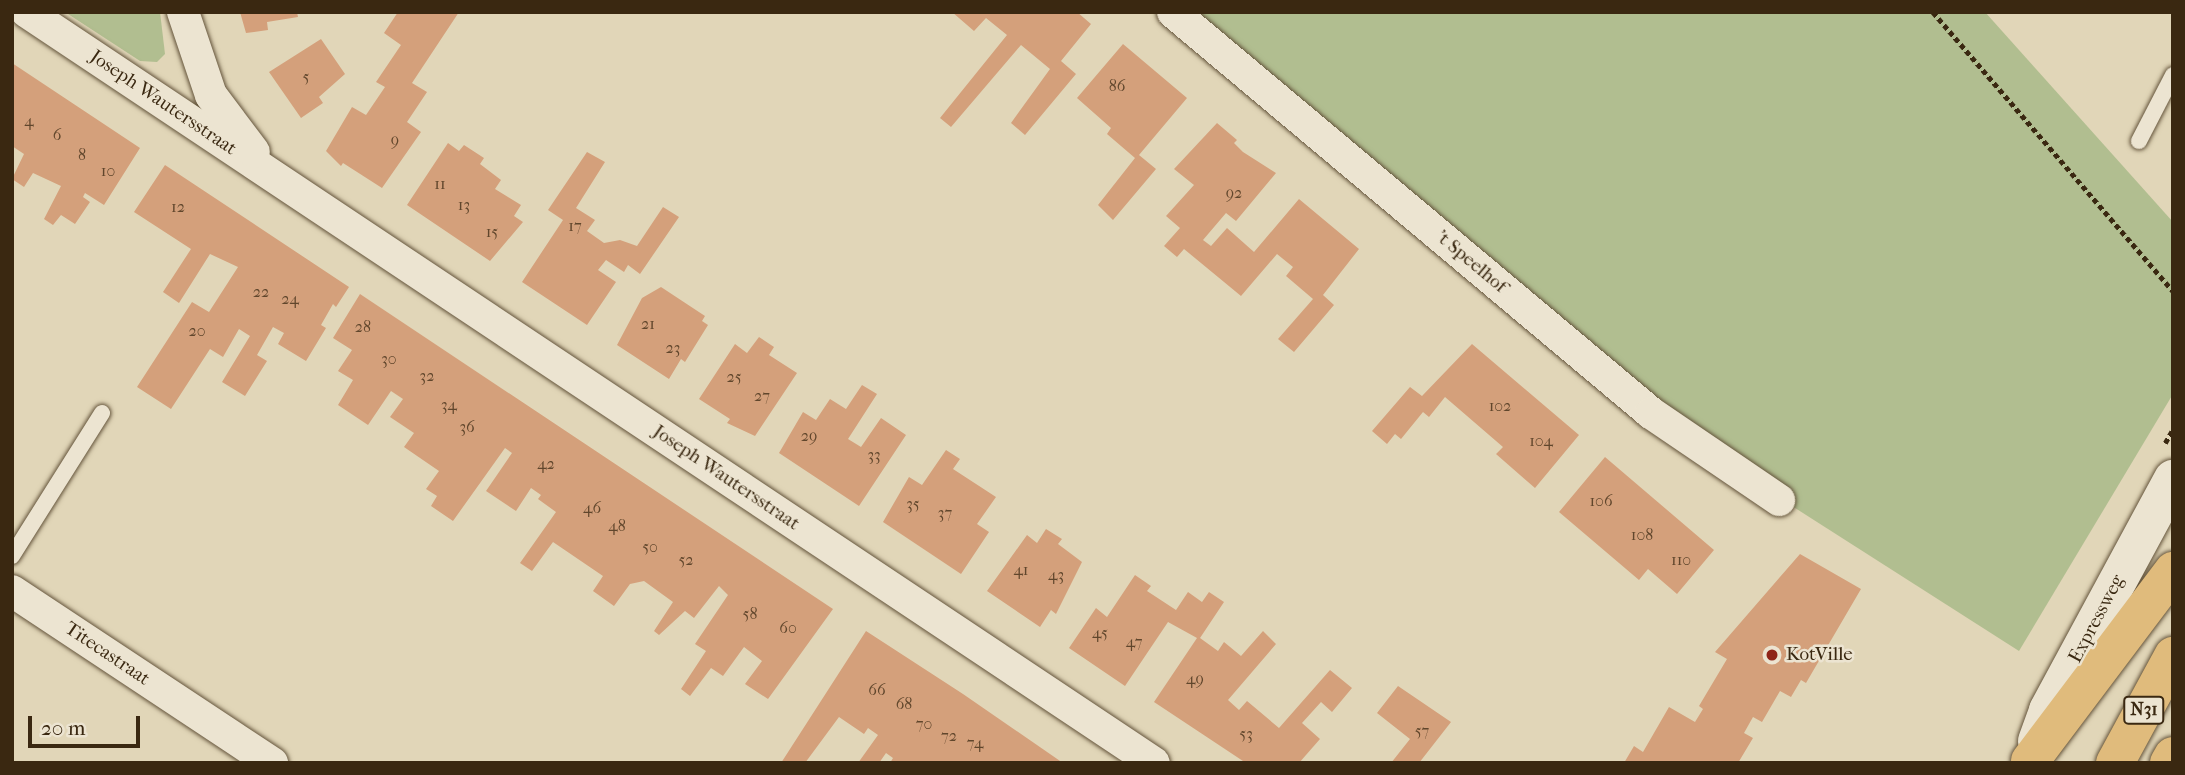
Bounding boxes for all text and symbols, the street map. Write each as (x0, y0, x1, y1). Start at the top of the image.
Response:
street label: Joseph Wautersstraat (85, 45, 241, 161)
house number: 5 (303, 67, 309, 87)
house number: 86 (1109, 76, 1125, 96)
house number: 4 (24, 111, 34, 131)
house number: 6 (53, 125, 61, 145)
house number: 9 (391, 130, 399, 150)
house number: 8 (78, 145, 86, 165)
house number: 10 (101, 161, 115, 181)
house number: 11 (434, 174, 446, 194)
house number: 92 (1226, 183, 1242, 203)
house number: 13 (458, 195, 470, 215)
house number: 12 (171, 197, 185, 217)
house number: 17 (568, 216, 582, 236)
house number: 15 (486, 222, 498, 242)
street label: 't Speelhof (1431, 226, 1511, 298)
house number: 22 (253, 282, 269, 302)
house number: 24 (281, 289, 299, 309)
house number: 21 (641, 314, 655, 334)
house number: 28 (355, 317, 371, 337)
house number: 20 (188, 321, 206, 341)
house number: 23 (666, 338, 680, 358)
house number: 30 (381, 349, 397, 369)
house number: 32 (420, 366, 434, 386)
house number: 25 (726, 367, 742, 387)
house number: 27 (754, 386, 770, 406)
house number: 34 (441, 395, 457, 415)
house number: 102 (1489, 396, 1511, 416)
house number: 36 (459, 417, 475, 437)
street label: Joseph Wautersstraat (648, 420, 804, 536)
house number: 29 (801, 426, 817, 446)
house number: 104 (1529, 431, 1553, 451)
house number: 33 (867, 445, 881, 465)
house number: 42 (537, 454, 555, 474)
house number: 106 (1589, 491, 1613, 511)
house number: 35 (906, 494, 920, 514)
house number: 46 (583, 498, 601, 518)
house number: 37 (938, 503, 952, 523)
house number: 48 (608, 516, 626, 536)
house number: 108 (1631, 525, 1653, 545)
house number: 50 (642, 537, 658, 557)
house number: 52 (678, 550, 694, 570)
house number: 110 (1671, 550, 1691, 570)
house number: 41 (1013, 560, 1029, 580)
house number: 43 (1048, 565, 1064, 585)
street label: Expressweg (2064, 571, 2130, 667)
house number: 58 (743, 604, 757, 624)
street label: Titecastraat (60, 617, 154, 691)
house number: 60 (779, 618, 797, 638)
house number: 45 (1092, 623, 1108, 643)
house number: 47 (1126, 632, 1142, 652)
place label: KotVille (1786, 644, 1853, 666)
marker: KotVille (1764, 647, 1780, 663)
house number: 49 (1186, 669, 1204, 689)
house number: 66 (868, 680, 886, 700)
house number: 68 (896, 694, 912, 714)
road number: N31 (2123, 696, 2165, 724)
scale bar (32, 702, 144, 746)
house number: 70 (916, 714, 932, 734)
text: 20 m (41, 716, 85, 740)
house number: 57 (1415, 721, 1429, 741)
house number: 53 (1239, 724, 1253, 744)
house number: 72 (941, 726, 957, 746)
house number: 74 (967, 733, 983, 753)

